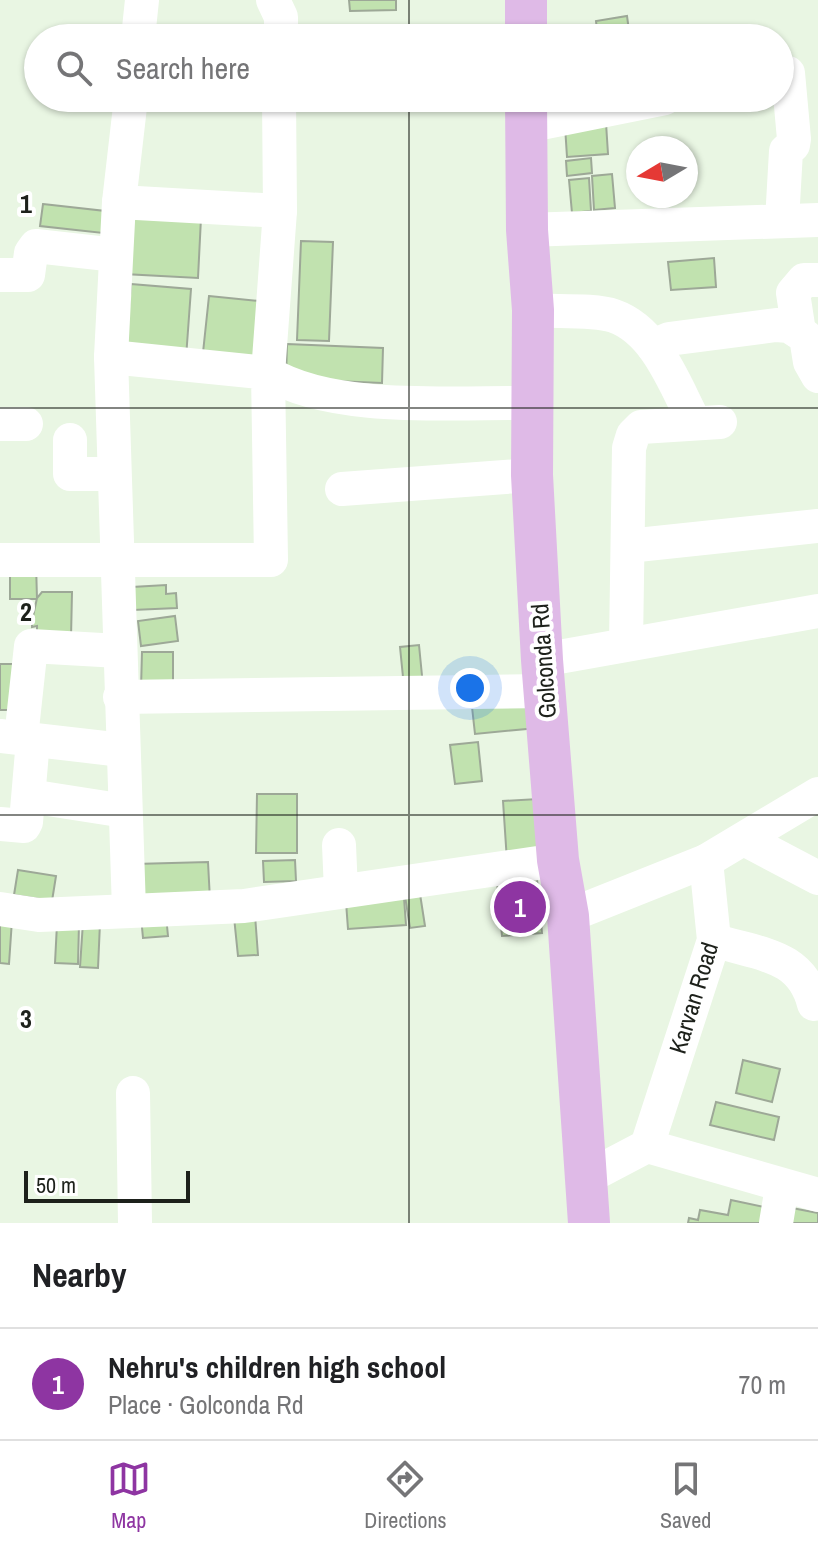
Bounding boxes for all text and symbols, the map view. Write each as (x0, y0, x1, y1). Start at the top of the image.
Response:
search box (24, 24, 794, 112)
icon: search (52, 46, 96, 90)
text: Search here (116, 48, 250, 88)
north arrow (626, 136, 698, 208)
text: 1 (20, 186, 32, 221)
text: 2 (20, 594, 32, 629)
street label: Golconda Rd (523, 603, 563, 719)
your location (450, 668, 490, 708)
pin: 1 (494, 877, 546, 937)
street label: Karvan Road (661, 938, 725, 1057)
text: 3 (20, 1001, 32, 1036)
scale bar (24, 1167, 190, 1203)
text: 50 m (36, 1170, 76, 1200)
text: Nearby (32, 1252, 127, 1298)
text: Nehru's children high school (108, 1347, 446, 1387)
text: 1 (52, 1367, 64, 1402)
text: 70 m (739, 1367, 786, 1402)
text: Place · Golconda Rd (108, 1387, 304, 1422)
tab: Map (107, 1457, 151, 1535)
tab: Directions (364, 1457, 447, 1535)
tab: Saved (660, 1457, 711, 1535)

